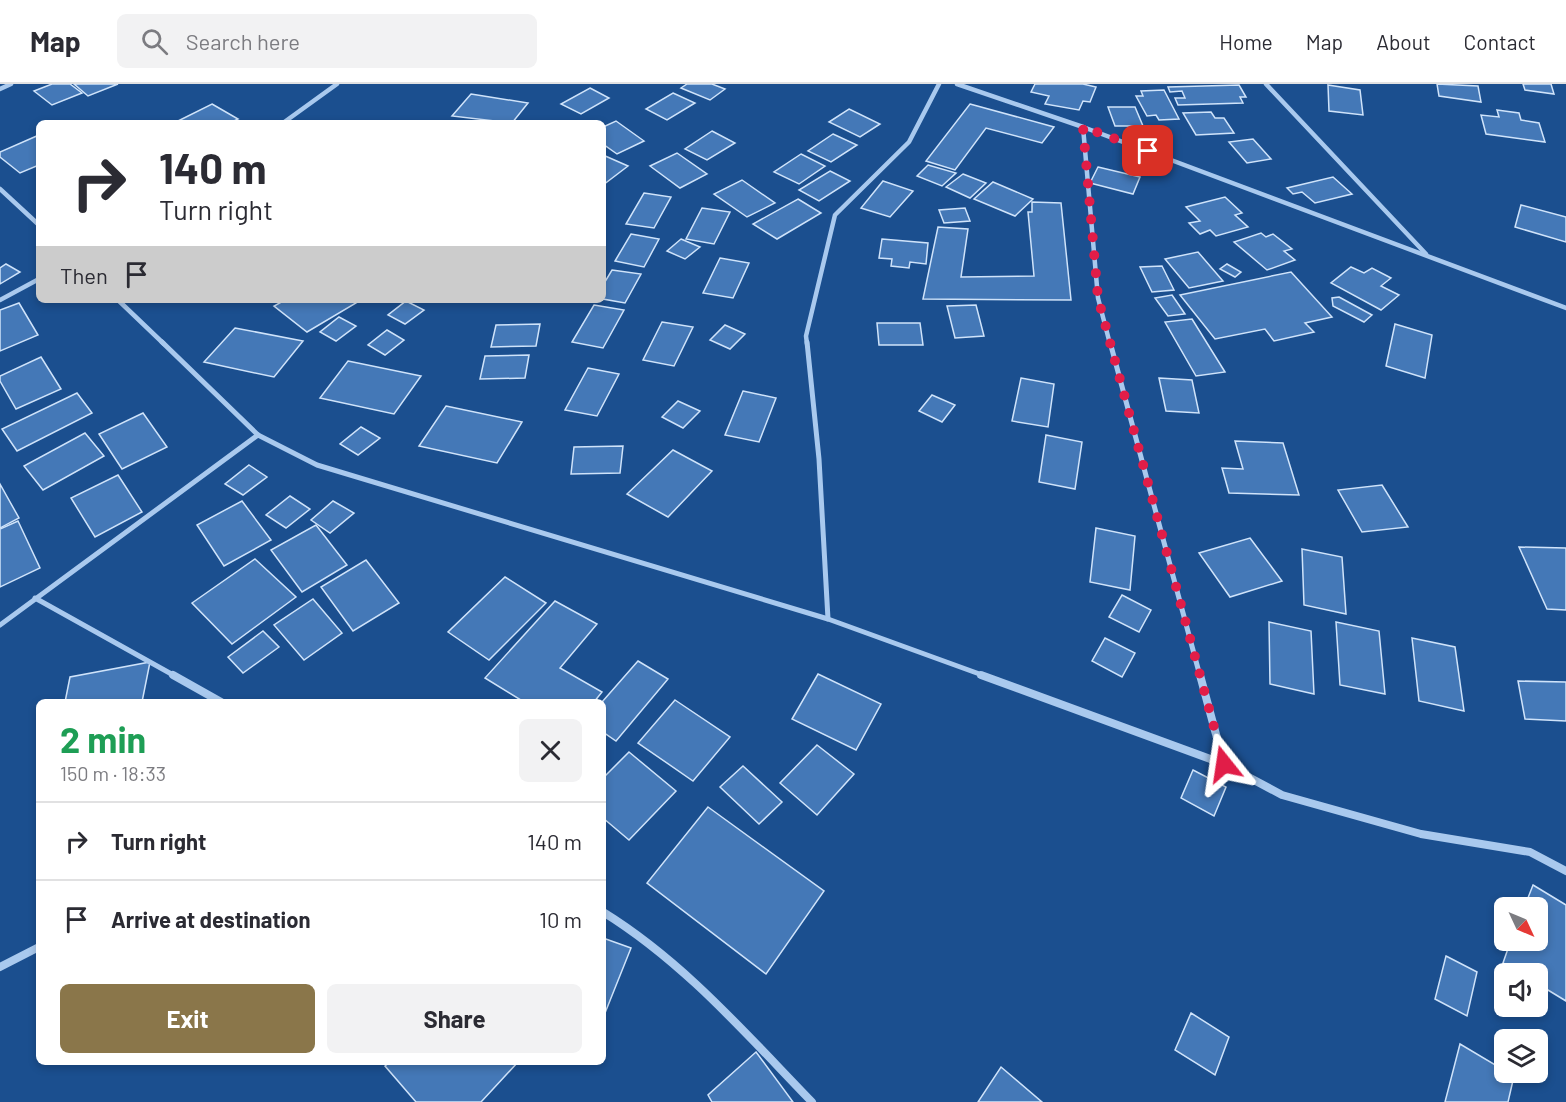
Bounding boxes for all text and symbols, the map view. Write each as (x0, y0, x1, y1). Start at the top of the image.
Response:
search box (117, 14, 537, 68)
text: Map (30, 24, 81, 58)
icon: search (138, 25, 171, 58)
text: Search here (186, 28, 300, 54)
text: Home (1219, 29, 1273, 54)
text: Map (1306, 29, 1343, 54)
text: About (1376, 29, 1431, 54)
text: Contact (1464, 29, 1536, 54)
pin (1122, 125, 1173, 176)
icon: arrive (1131, 134, 1164, 167)
text: 140 m (159, 142, 267, 192)
icon: right (60, 144, 138, 222)
text: Turn right (159, 193, 273, 225)
icon: arrive (120, 258, 153, 291)
text: Then (60, 262, 108, 288)
text: 2 min (60, 717, 146, 760)
button: close (519, 719, 582, 782)
position arrow (1192, 732, 1256, 796)
text: 150 m · 18:33 (60, 761, 166, 785)
icon: right (60, 825, 93, 858)
text: Turn right (111, 828, 206, 854)
text: 140 m (527, 828, 582, 854)
north arrow (1494, 897, 1548, 951)
map controls (1494, 897, 1548, 1083)
icon: arrive (60, 903, 93, 936)
text: Arrive at destination (111, 906, 310, 932)
text: 10 m (539, 906, 582, 932)
button: sound (1494, 963, 1548, 1017)
button: Exit (60, 984, 315, 1053)
button: Share (327, 984, 582, 1053)
button: layers (1494, 1029, 1548, 1083)

